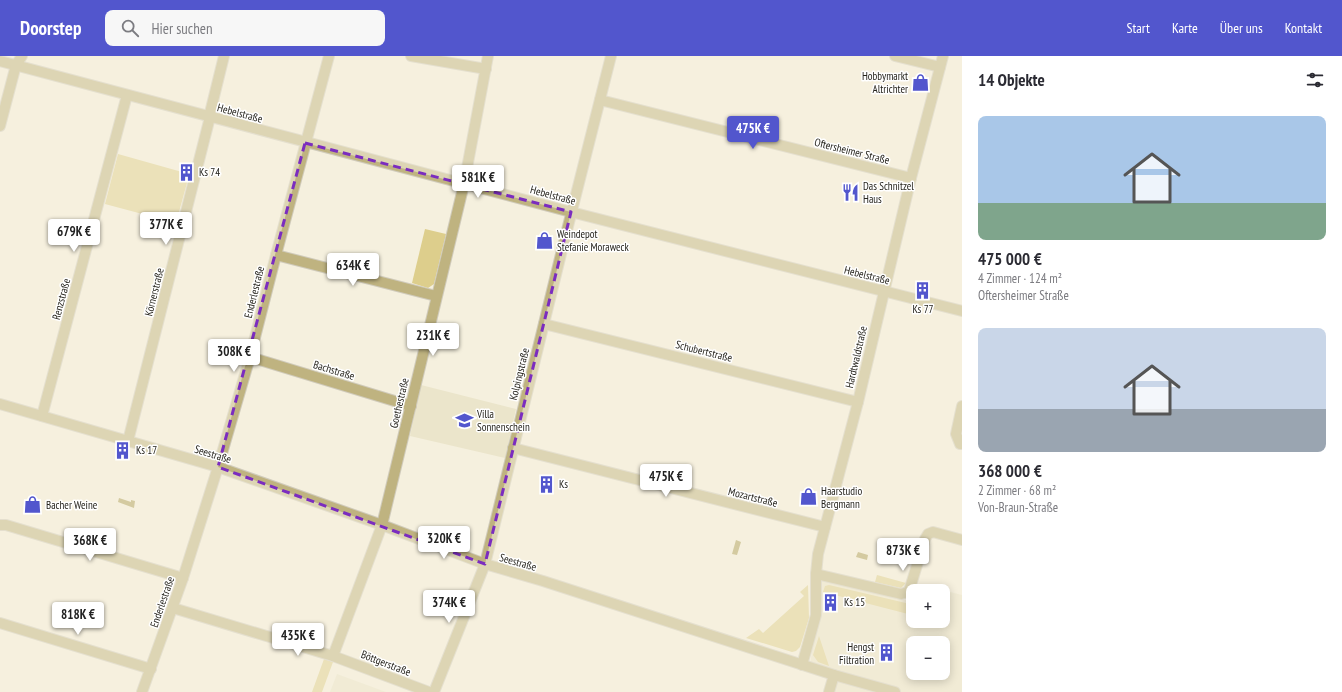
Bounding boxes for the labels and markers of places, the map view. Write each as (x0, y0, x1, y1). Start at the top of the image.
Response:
place label: Hobbymarkt Altrichter (862, 69, 908, 96)
shop icon: Hobbymarkt Altrichter (911, 72, 931, 92)
pin: 475K € (720, 116, 786, 150)
building icon: Ks 74 (176, 162, 196, 182)
place label: Ks 74 (199, 165, 220, 179)
pin: 581K € (445, 165, 511, 199)
place label: Das Schnitzel Haus (863, 179, 914, 206)
restaurant icon: Das Schnitzel Haus (840, 182, 860, 202)
pin: 377K € (133, 212, 199, 246)
pin: 679K € (41, 219, 107, 253)
place label: Weindepot Stefanie Moraweck (557, 227, 629, 254)
shop icon: Weindepot Stefanie Moraweck (534, 230, 554, 250)
pin: 634K € (320, 253, 386, 287)
building icon: Ks 77 (913, 281, 933, 301)
place label: Ks 77 (912, 302, 934, 316)
pin: 231K € (400, 323, 466, 357)
pin: 308K € (201, 339, 267, 373)
place label: Villa Sonnenschein (476, 407, 530, 434)
school or university icon: Villa Sonnenschein (454, 410, 474, 430)
building icon: Ks 17 (113, 440, 133, 460)
place label: Ks 17 (136, 443, 157, 457)
pin: 475K € (633, 464, 699, 498)
building icon: Ks (536, 474, 556, 494)
place label: Ks (559, 477, 568, 491)
place label: Haarstudio Bergmann (821, 484, 862, 511)
shop icon: Haarstudio Bergmann (798, 487, 818, 507)
shop icon: Bacher Weine (23, 495, 43, 515)
place label: Bacher Weine (46, 498, 98, 512)
pin: 320K € (411, 526, 477, 560)
pin: 368K € (57, 528, 123, 562)
pin: 873K € (870, 538, 936, 572)
pin: 374K € (416, 590, 482, 624)
building icon: Ks 15 (821, 592, 841, 612)
place label: Ks 15 (844, 595, 865, 609)
pin: 818K € (45, 602, 111, 636)
pin: 435K € (265, 623, 331, 657)
place label: Hengst Filtration (839, 640, 874, 667)
building icon: Hengst Filtration (877, 643, 897, 663)

